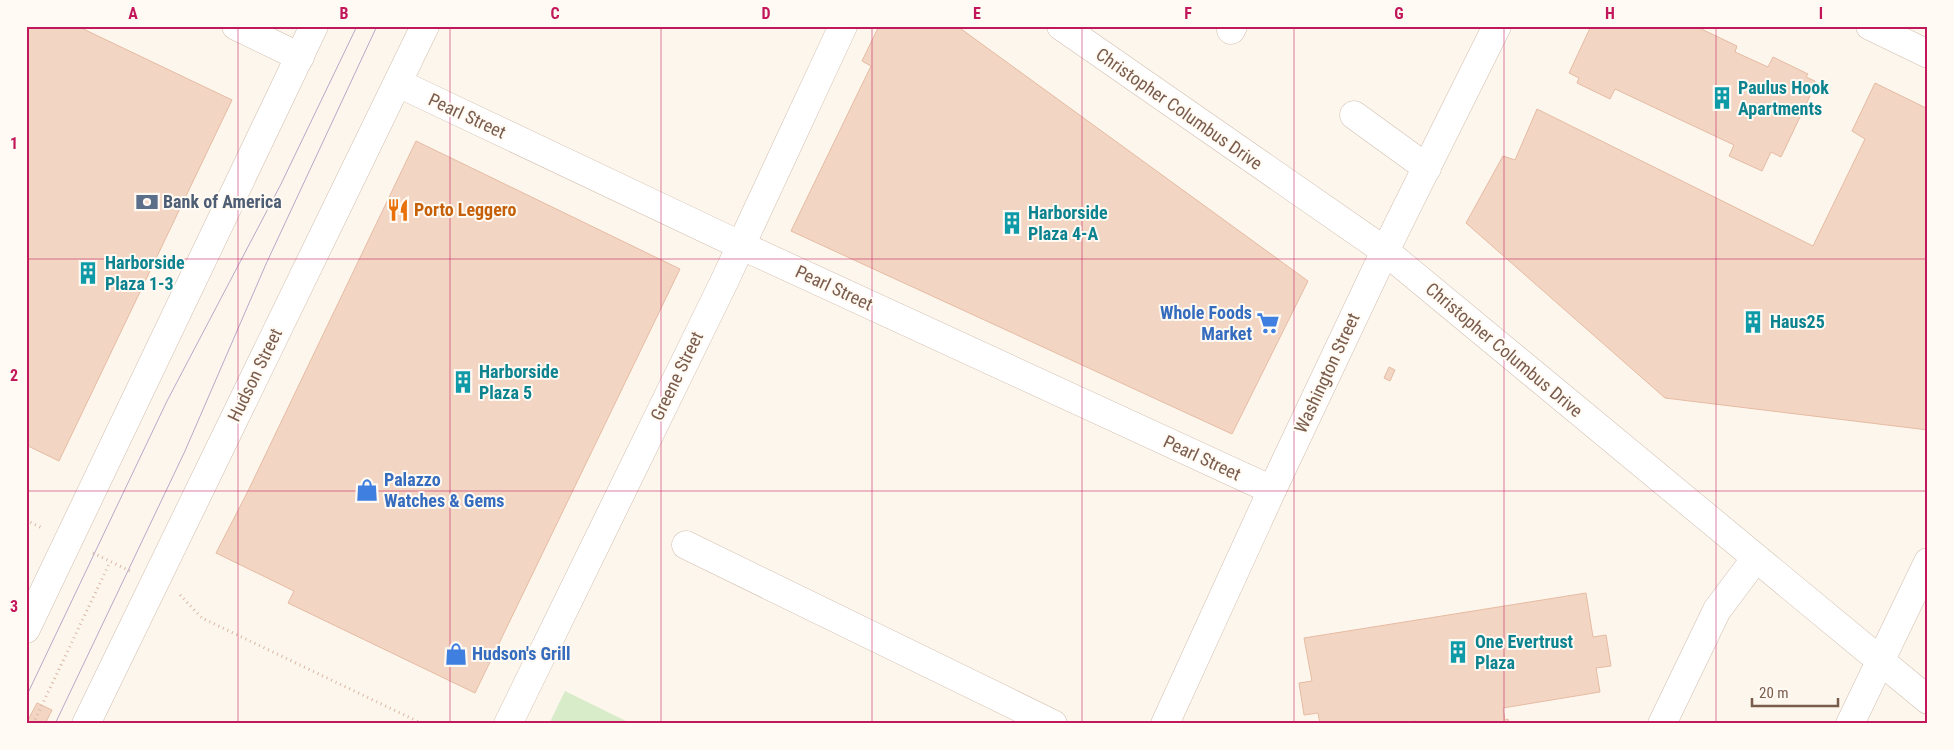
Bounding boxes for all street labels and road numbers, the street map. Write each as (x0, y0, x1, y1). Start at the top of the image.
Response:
street label: Christopher Columbus Drive (1092, 43, 1266, 174)
street label: Pearl Street (425, 89, 509, 143)
street label: Pearl Street (792, 261, 876, 315)
street label: Christopher Columbus Drive (1422, 278, 1587, 421)
street label: Washington Street (1290, 309, 1364, 436)
street label: Hudson Street (223, 325, 286, 425)
street label: Greene Street (646, 328, 707, 424)
street label: Pearl Street (1160, 431, 1244, 485)

